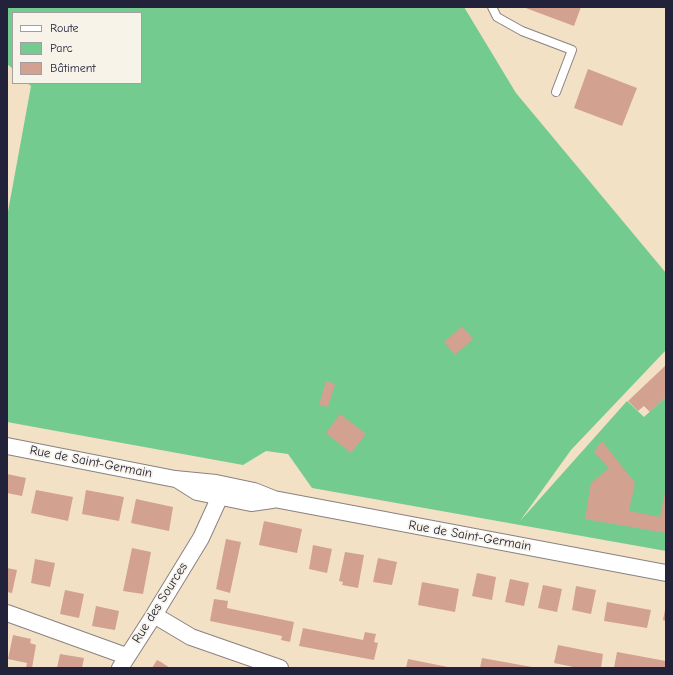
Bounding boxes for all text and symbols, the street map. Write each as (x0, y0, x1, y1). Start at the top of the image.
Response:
legend (12, 12, 142, 84)
text: Route (50, 21, 79, 35)
text: Parc (50, 41, 73, 55)
text: Bâtiment (50, 61, 96, 75)
street label: Rue de Saint-Germain (28, 442, 154, 482)
street label: Rue de Saint-Germain (407, 518, 533, 554)
street label: Rue des Sources (129, 560, 191, 646)

